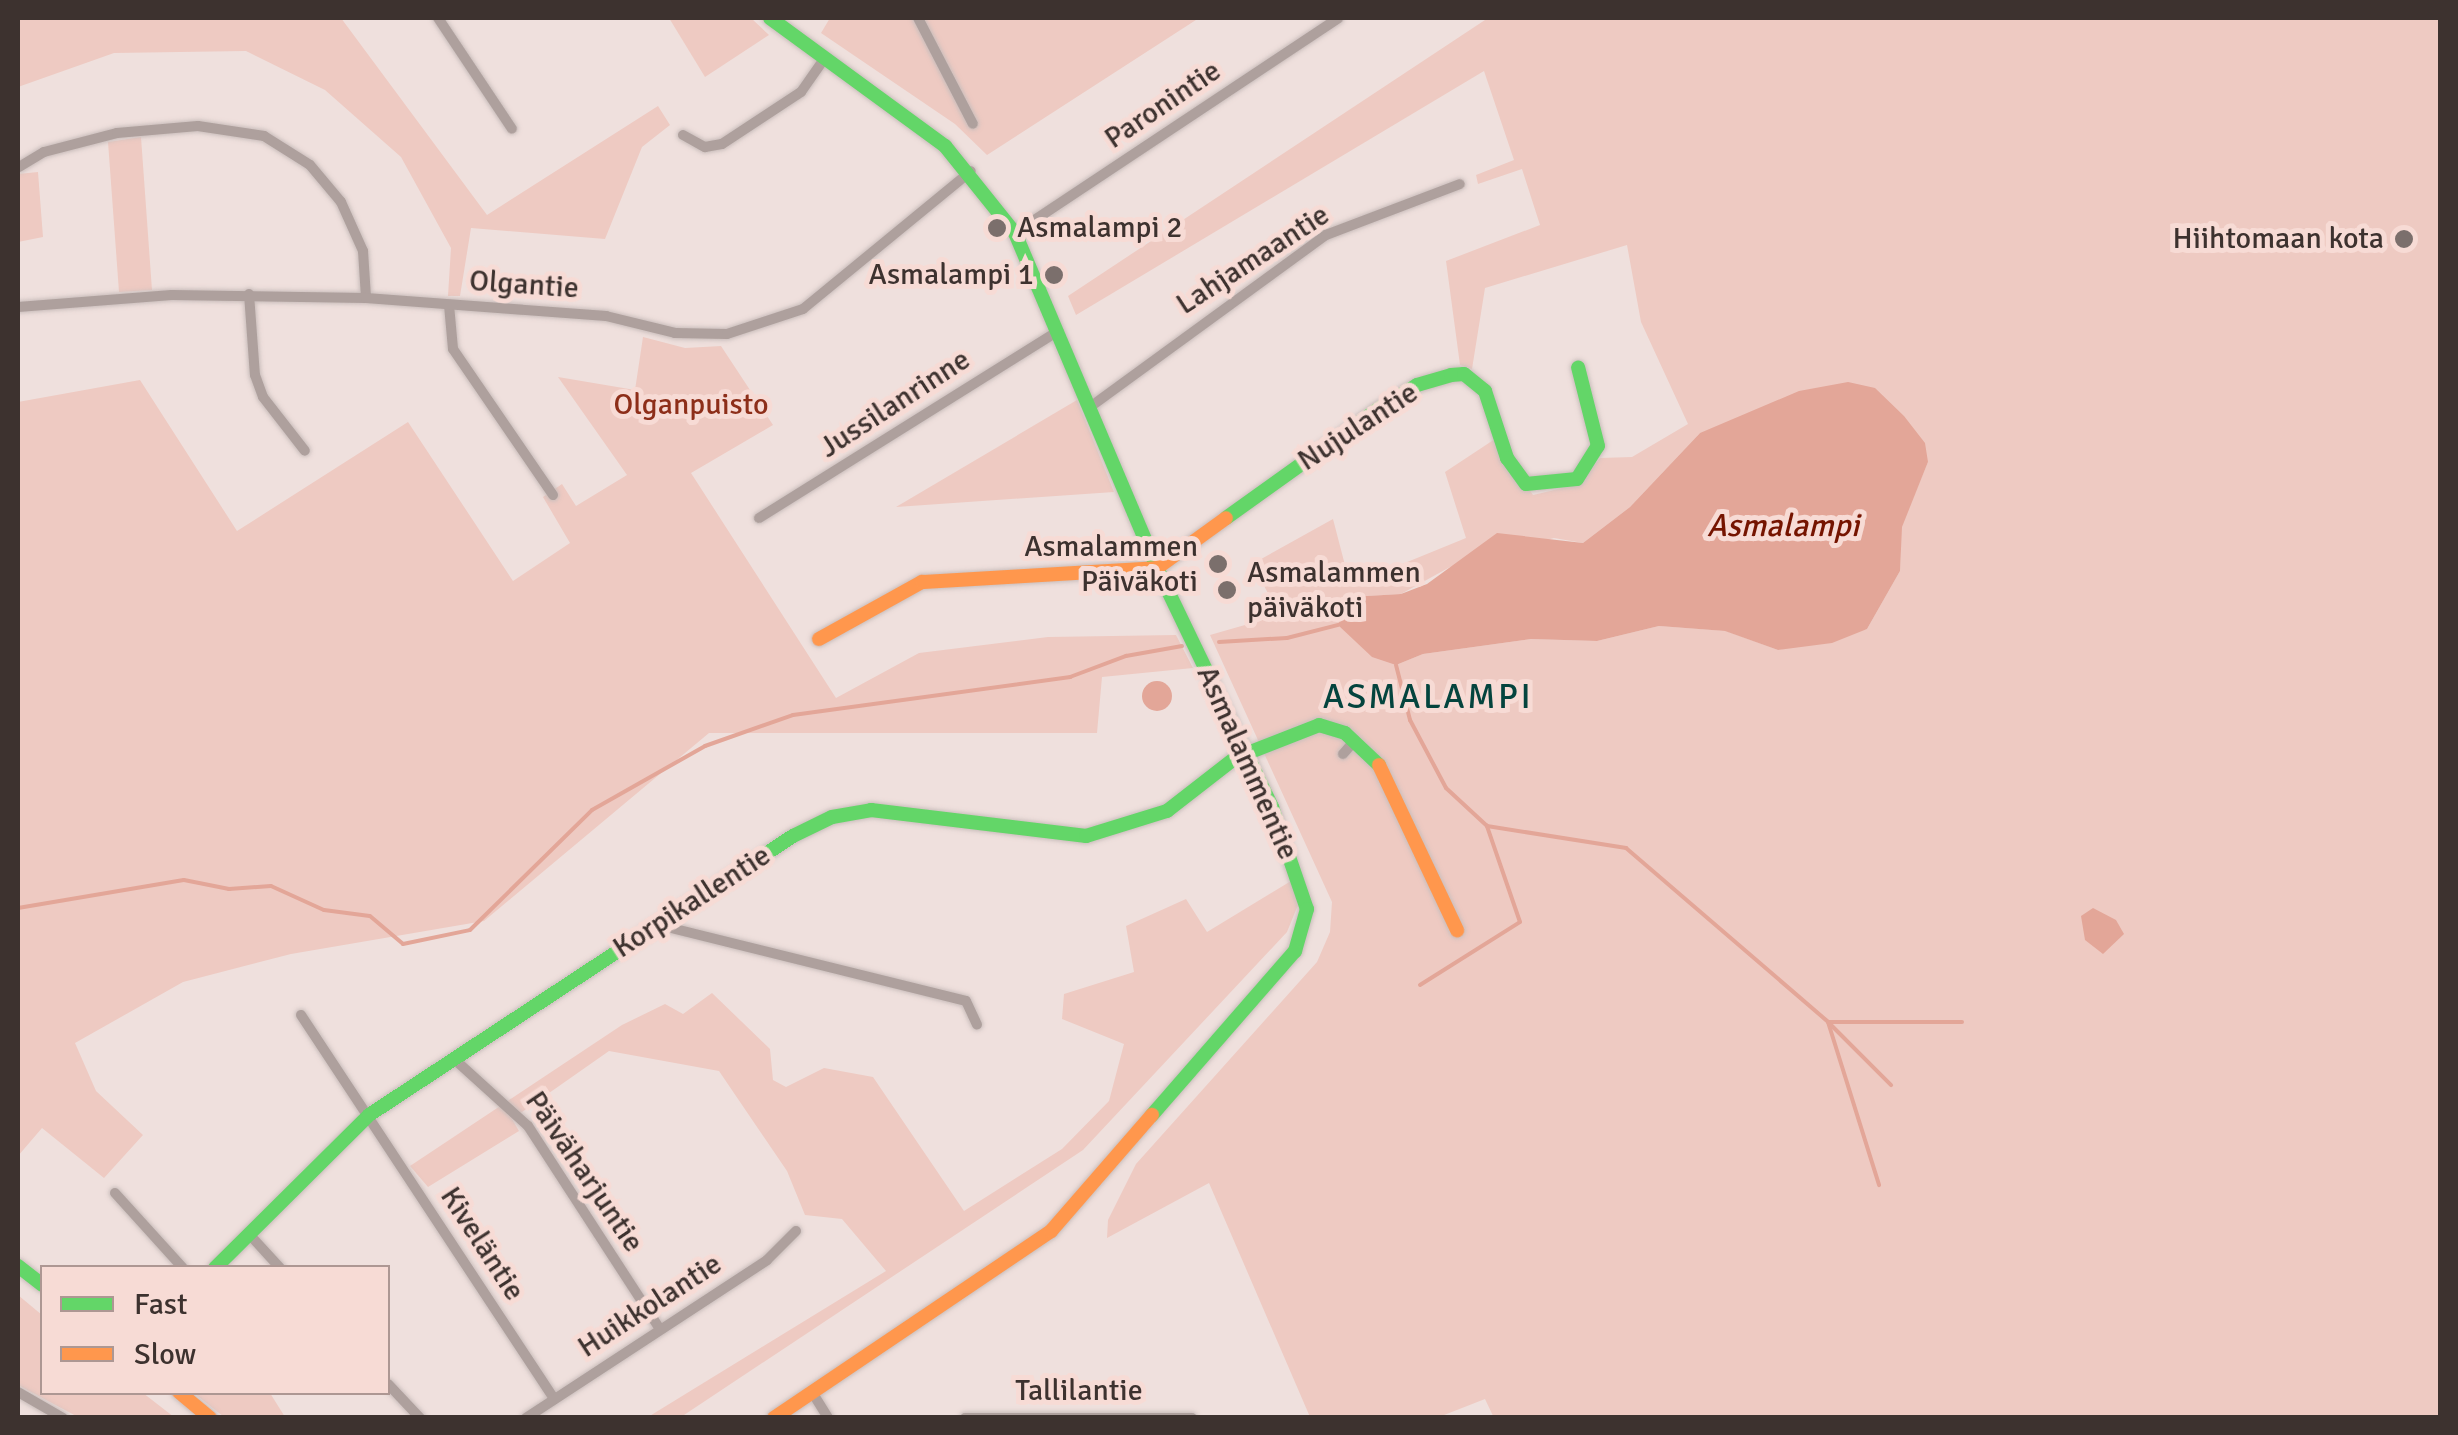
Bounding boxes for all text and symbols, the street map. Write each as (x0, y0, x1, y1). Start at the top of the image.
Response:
street label: Paronintie (1098, 53, 1228, 157)
street label: Lahjamaantie (1170, 197, 1336, 323)
place label: Asmalampi 2 (1017, 210, 1182, 246)
marker: Asmalampi 2 (986, 217, 1008, 239)
place label: Hiihtomaan kota (2173, 221, 2384, 257)
marker: Hiihtomaan kota (2393, 228, 2415, 250)
place label: Asmalampi 1 (869, 257, 1034, 293)
street label: Olgantie (468, 263, 580, 307)
marker: Asmalampi 1 (1043, 264, 1065, 286)
street label: Jussilanrinne (813, 342, 977, 466)
street label: Nujulantie (1291, 375, 1425, 479)
park label: Olganpuisto (613, 387, 769, 423)
water label: Asmalampi (1707, 507, 1859, 545)
place label: Asmalammen Päiväkoti (1024, 529, 1198, 600)
marker: Asmalammen Päiväkoti (1207, 553, 1229, 575)
place label: Asmalammen päiväkoti (1247, 555, 1421, 626)
marker: Asmalammen päiväkoti (1216, 579, 1238, 601)
street label: Asmalammentie (1188, 661, 1306, 865)
district label: ASMALAMPI (1323, 676, 1533, 718)
street label: Korpikallentie (606, 838, 778, 966)
street label: Päiväharjuntie (517, 1085, 651, 1259)
street label: Kiveläntie (432, 1180, 532, 1308)
street label: Huikkolantie (571, 1246, 729, 1366)
legend (40, 1265, 390, 1395)
text: Fast (134, 1286, 187, 1323)
text: Slow (134, 1336, 196, 1373)
street label: Tallilantie (1015, 1373, 1143, 1409)

